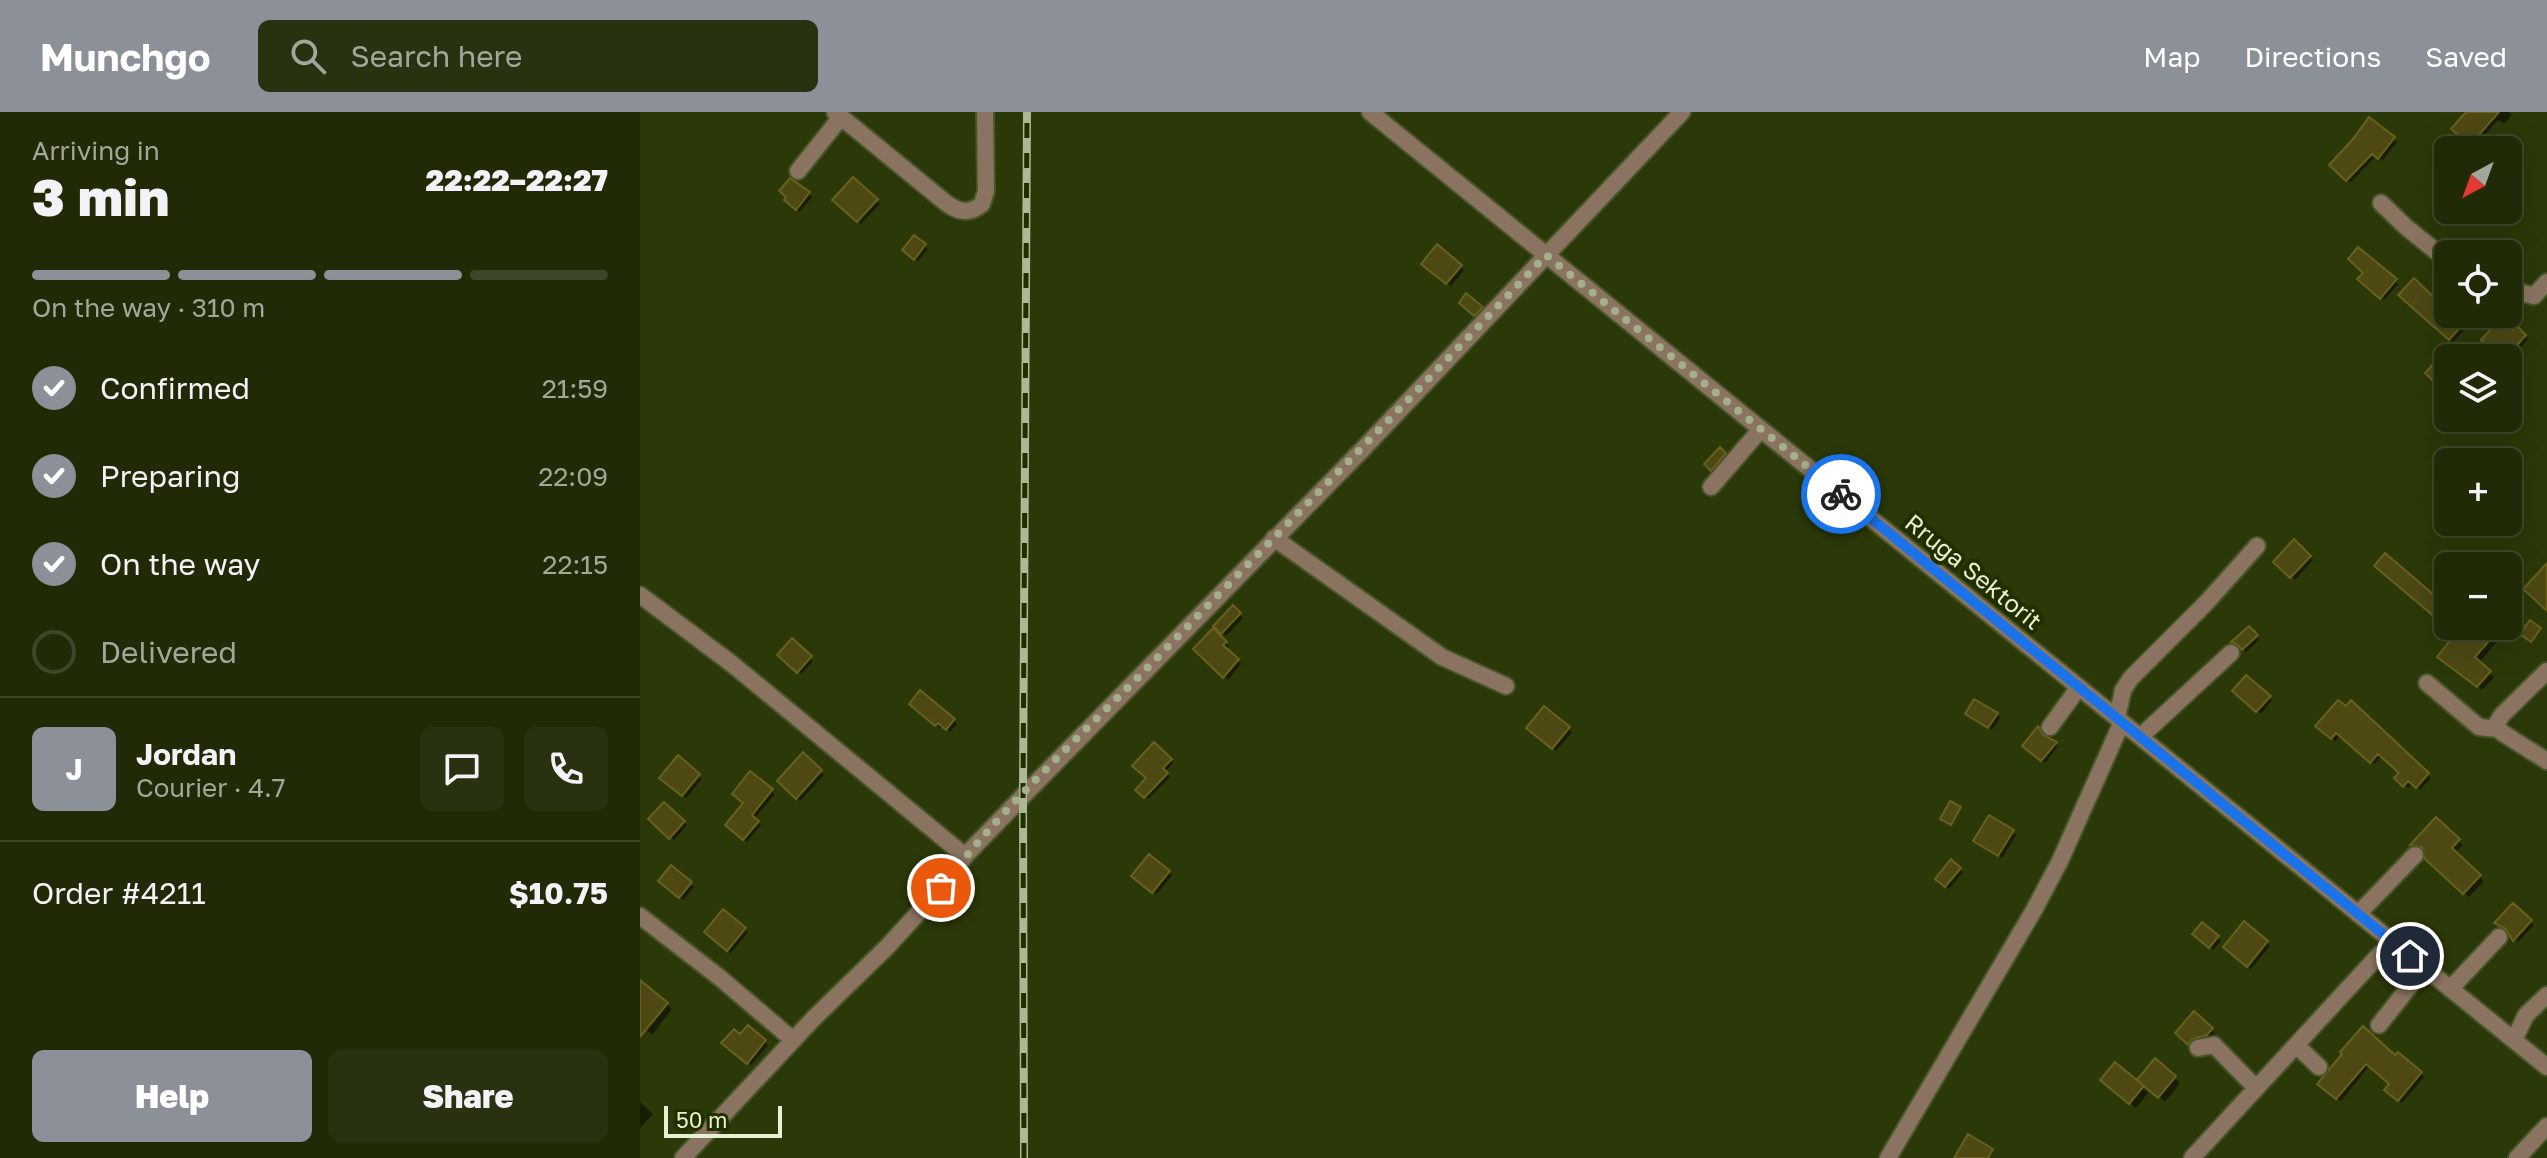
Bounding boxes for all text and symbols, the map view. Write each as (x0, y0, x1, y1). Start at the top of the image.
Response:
search box (258, 20, 818, 92)
text: Munchgo (40, 34, 210, 79)
icon: search (286, 34, 330, 78)
text: Search here (350, 38, 522, 74)
text: Map (2143, 40, 2200, 73)
text: Directions (2244, 40, 2381, 73)
text: Saved (2425, 40, 2507, 73)
text: Arriving in (32, 135, 160, 166)
north arrow (2434, 136, 2522, 224)
map controls (2434, 136, 2522, 640)
text: 22:22–22:27 (426, 162, 608, 198)
text: 3 min (32, 165, 169, 227)
button: locate (2434, 240, 2522, 328)
text: On the way · 310 m (32, 292, 265, 323)
button: layers (2434, 344, 2522, 432)
icon: check (32, 366, 76, 410)
text: Confirmed (100, 370, 250, 406)
text: 21:59 (542, 373, 608, 404)
button: + (2434, 448, 2522, 536)
icon: check (32, 454, 76, 498)
courier (1801, 454, 1881, 534)
text: Preparing (100, 458, 241, 494)
text: 22:09 (538, 461, 608, 492)
icon: bike (1819, 472, 1863, 516)
street label: Rruga Sektorit (1900, 507, 2048, 635)
icon: check (32, 542, 76, 586)
text: On the way (100, 546, 260, 582)
text: 22:15 (542, 549, 608, 580)
button: − (2434, 552, 2522, 640)
text: Delivered (100, 634, 237, 670)
button: chat (420, 727, 504, 811)
button: phone (524, 727, 608, 811)
text: Jordan (136, 736, 236, 772)
text: J (65, 751, 83, 787)
text: Courier · 4.7 (136, 772, 286, 803)
pin (907, 854, 975, 922)
icon: bag (919, 866, 963, 910)
text: Order #4211 (32, 875, 206, 911)
text: $10.75 (509, 875, 608, 911)
pin (2376, 922, 2444, 990)
icon: home (2388, 934, 2432, 978)
button: Help (32, 1050, 312, 1142)
button: Share (328, 1050, 608, 1142)
scale bar (664, 1102, 782, 1138)
text: 50 m (676, 1106, 727, 1133)

